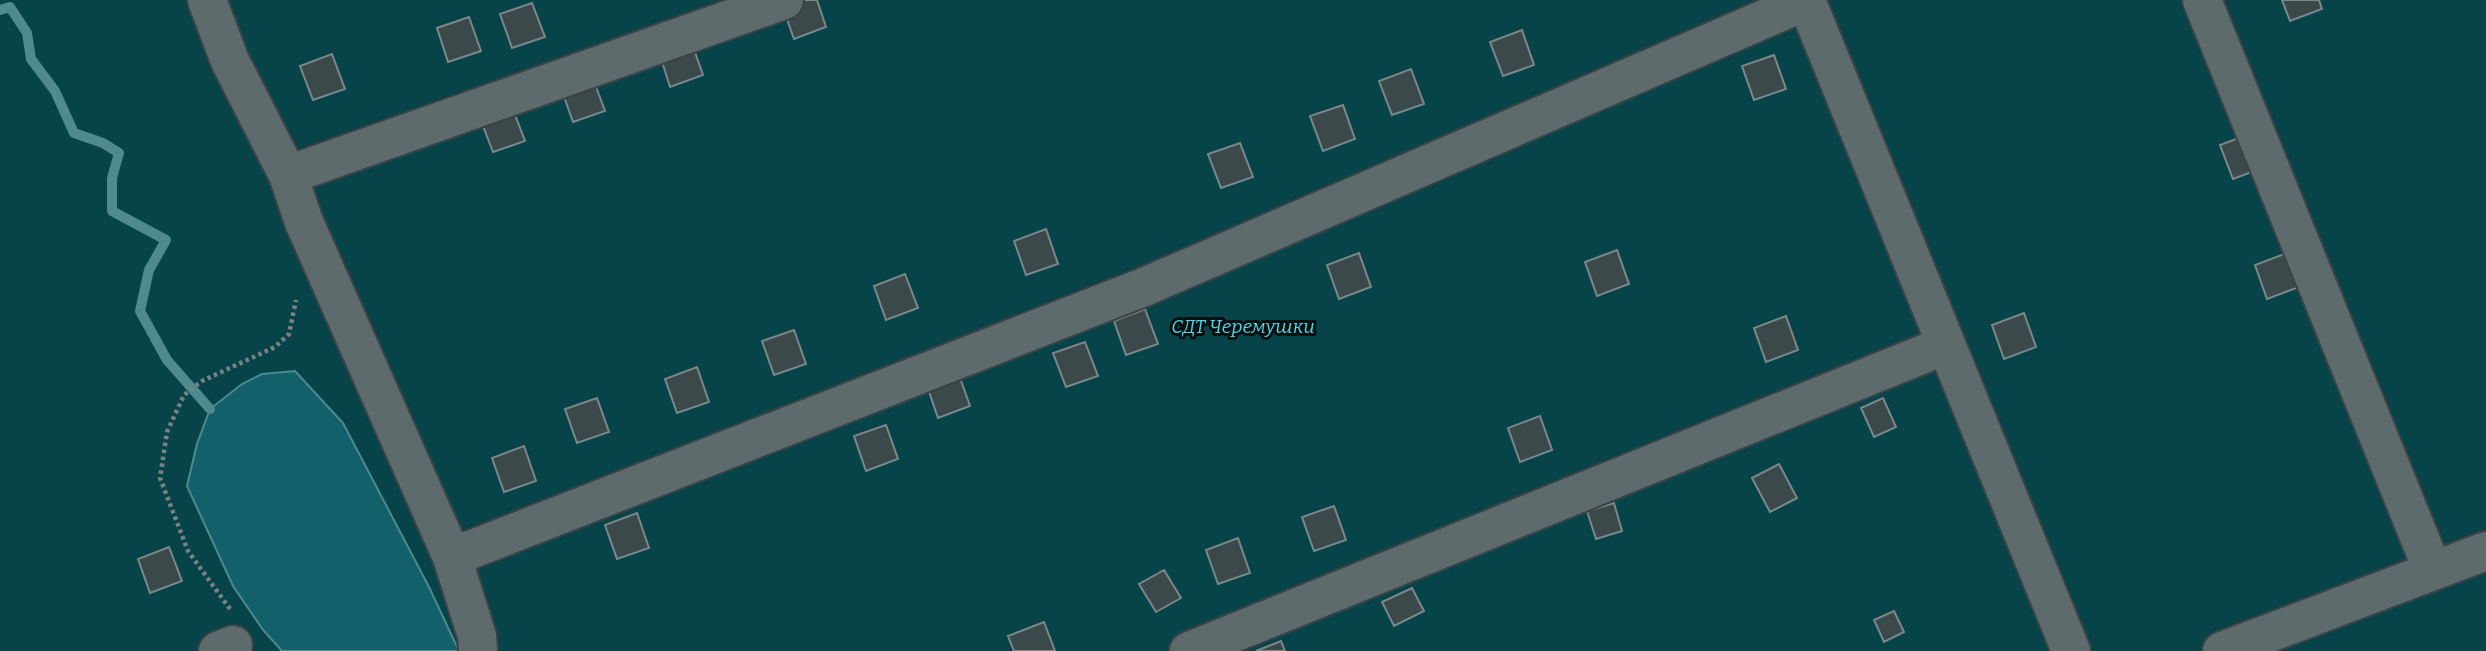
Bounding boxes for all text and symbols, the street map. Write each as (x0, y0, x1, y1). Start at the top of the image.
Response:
park label: СДТ Черемушки (1171, 315, 1315, 338)

